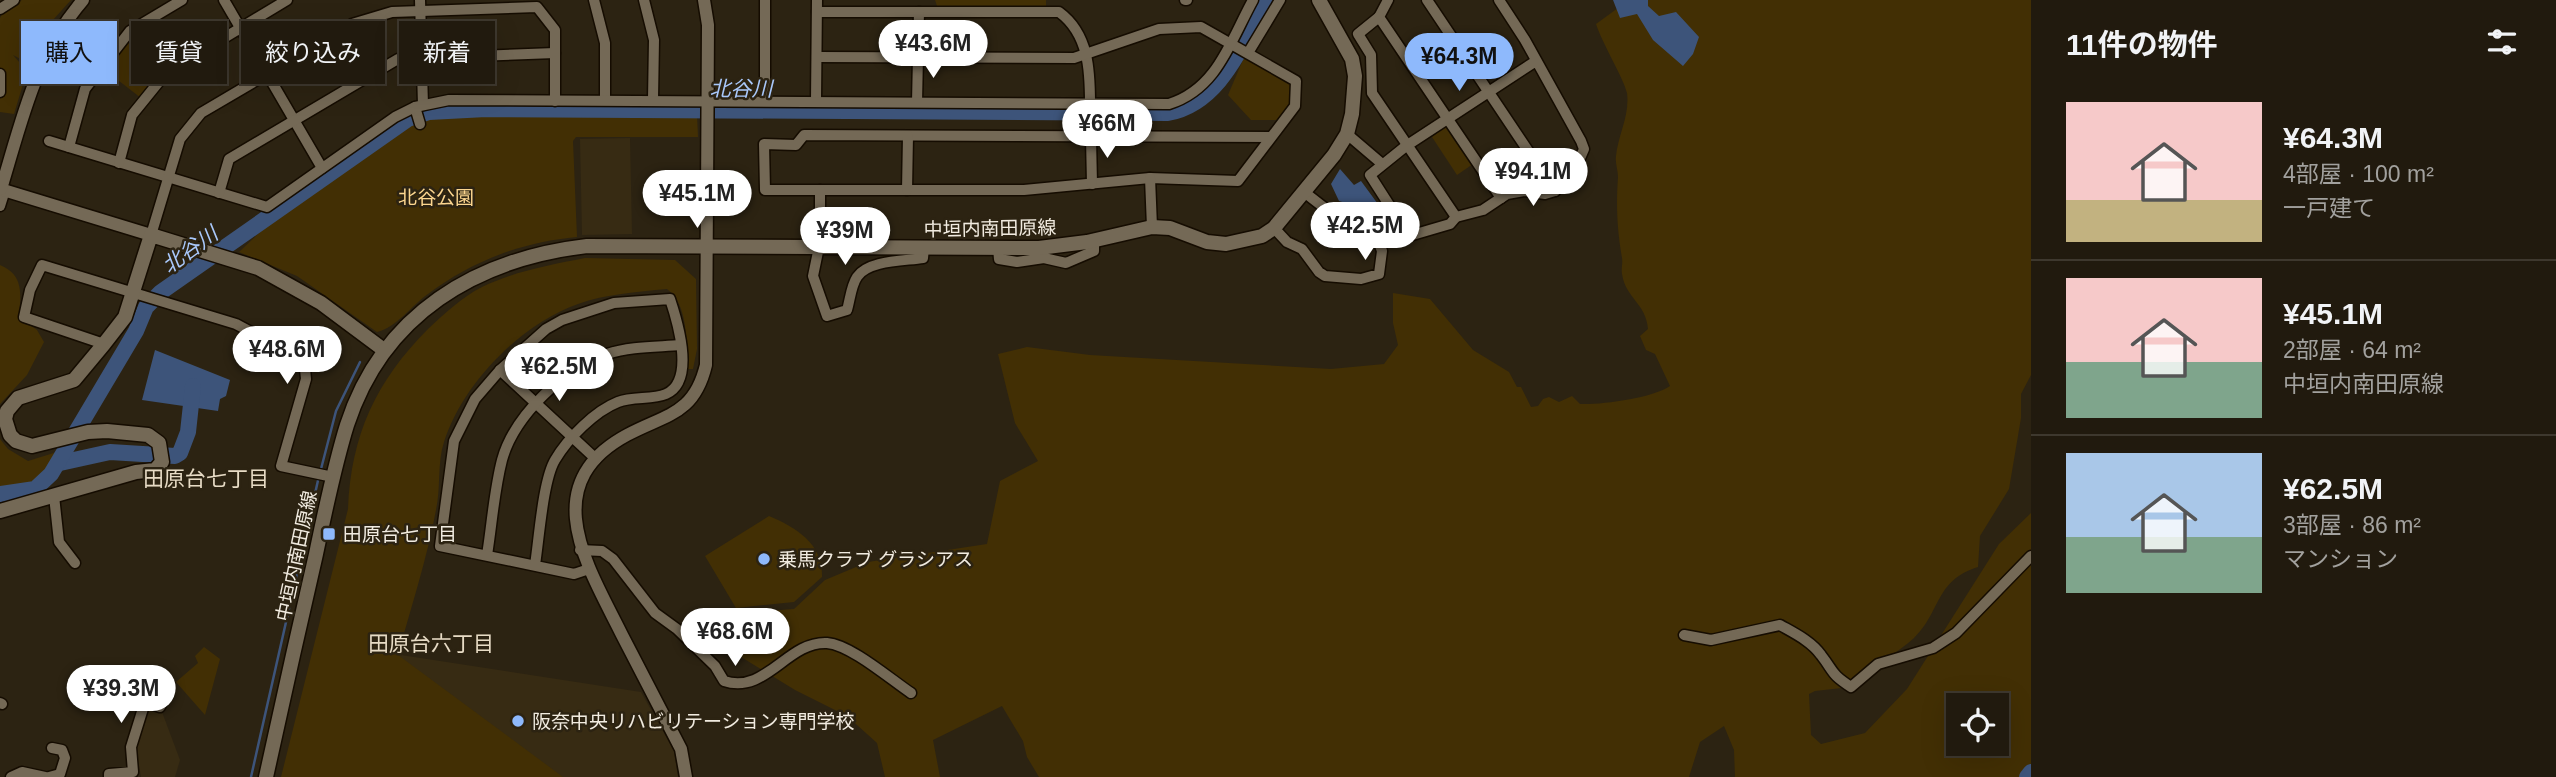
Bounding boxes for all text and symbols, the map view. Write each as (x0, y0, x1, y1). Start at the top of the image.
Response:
pin: ¥43.6M (876, 20, 990, 80)
chip: 購入 (21, 21, 117, 84)
chip: 賃貸 (131, 21, 227, 84)
chip: 絞り込み (241, 21, 385, 84)
chip: 新着 (399, 21, 495, 84)
icon: filters (2483, 23, 2521, 61)
text: 11件の物件 (2066, 28, 2218, 61)
text: ¥43.6M (895, 30, 971, 56)
pin: ¥64.3M (1402, 34, 1516, 93)
text: ¥64.3M (1421, 43, 1497, 69)
water label: 北谷川 (710, 77, 774, 100)
pin: ¥66M (1066, 100, 1148, 160)
text: ¥66M (1078, 110, 1136, 136)
text: ¥64.3M (2283, 121, 2383, 154)
icon: home (2122, 130, 2206, 214)
pin: ¥94.1M (1476, 148, 1590, 208)
text: ¥94.1M (1495, 158, 1571, 184)
text: 4部屋 · 100 m² (2283, 161, 2434, 187)
pin: ¥45.1M (640, 170, 754, 230)
text: ¥45.1M (659, 180, 735, 206)
park label: 北谷公園 (398, 187, 474, 208)
text: 一戸建て (2283, 195, 2375, 221)
pin: ¥42.5M (1308, 202, 1422, 262)
pin: ¥39M (804, 208, 886, 267)
text: ¥42.5M (1327, 212, 1403, 238)
text: ¥39M (816, 217, 874, 243)
street label: 中垣内南田原線 (923, 217, 1057, 240)
water label: 北谷川 (157, 221, 224, 277)
text: ¥45.1M (2283, 297, 2383, 330)
icon: home (2122, 306, 2206, 390)
pin: ¥48.6M (230, 326, 344, 386)
text: ¥48.6M (249, 336, 325, 362)
text: 2部屋 · 64 m² (2283, 337, 2421, 363)
pin: ¥62.5M (502, 344, 616, 403)
text: ¥62.5M (521, 353, 597, 379)
text: 中垣内南田原線 (2283, 371, 2444, 397)
district label: 田原台七丁目 (143, 467, 269, 490)
text: ¥62.5M (2283, 472, 2383, 505)
icon: home (2122, 481, 2206, 565)
street label: 中垣内南田原線 (272, 489, 321, 623)
text: 3部屋 · 86 m² (2283, 512, 2421, 538)
place label: 田原台七丁目 (343, 524, 457, 545)
marker: 田原台七丁目 (321, 526, 337, 542)
text: マンション (2283, 546, 2398, 572)
place label: 乗馬クラブ グラシアス (778, 549, 973, 570)
marker: 乗馬クラブ グラシアス (756, 551, 772, 567)
pin: ¥68.6M (678, 608, 792, 668)
text: ¥68.6M (697, 618, 773, 644)
district label: 田原台六丁目 (368, 632, 494, 655)
pin: ¥39.3M (64, 666, 178, 725)
text: ¥39.3M (83, 675, 159, 701)
map controls (1946, 693, 2009, 756)
button: locate (1946, 693, 2009, 756)
place label: 阪奈中央リハビリテーション専門学校 (532, 711, 855, 732)
marker: 阪奈中央リハビリテーション専門学校 (510, 713, 526, 729)

